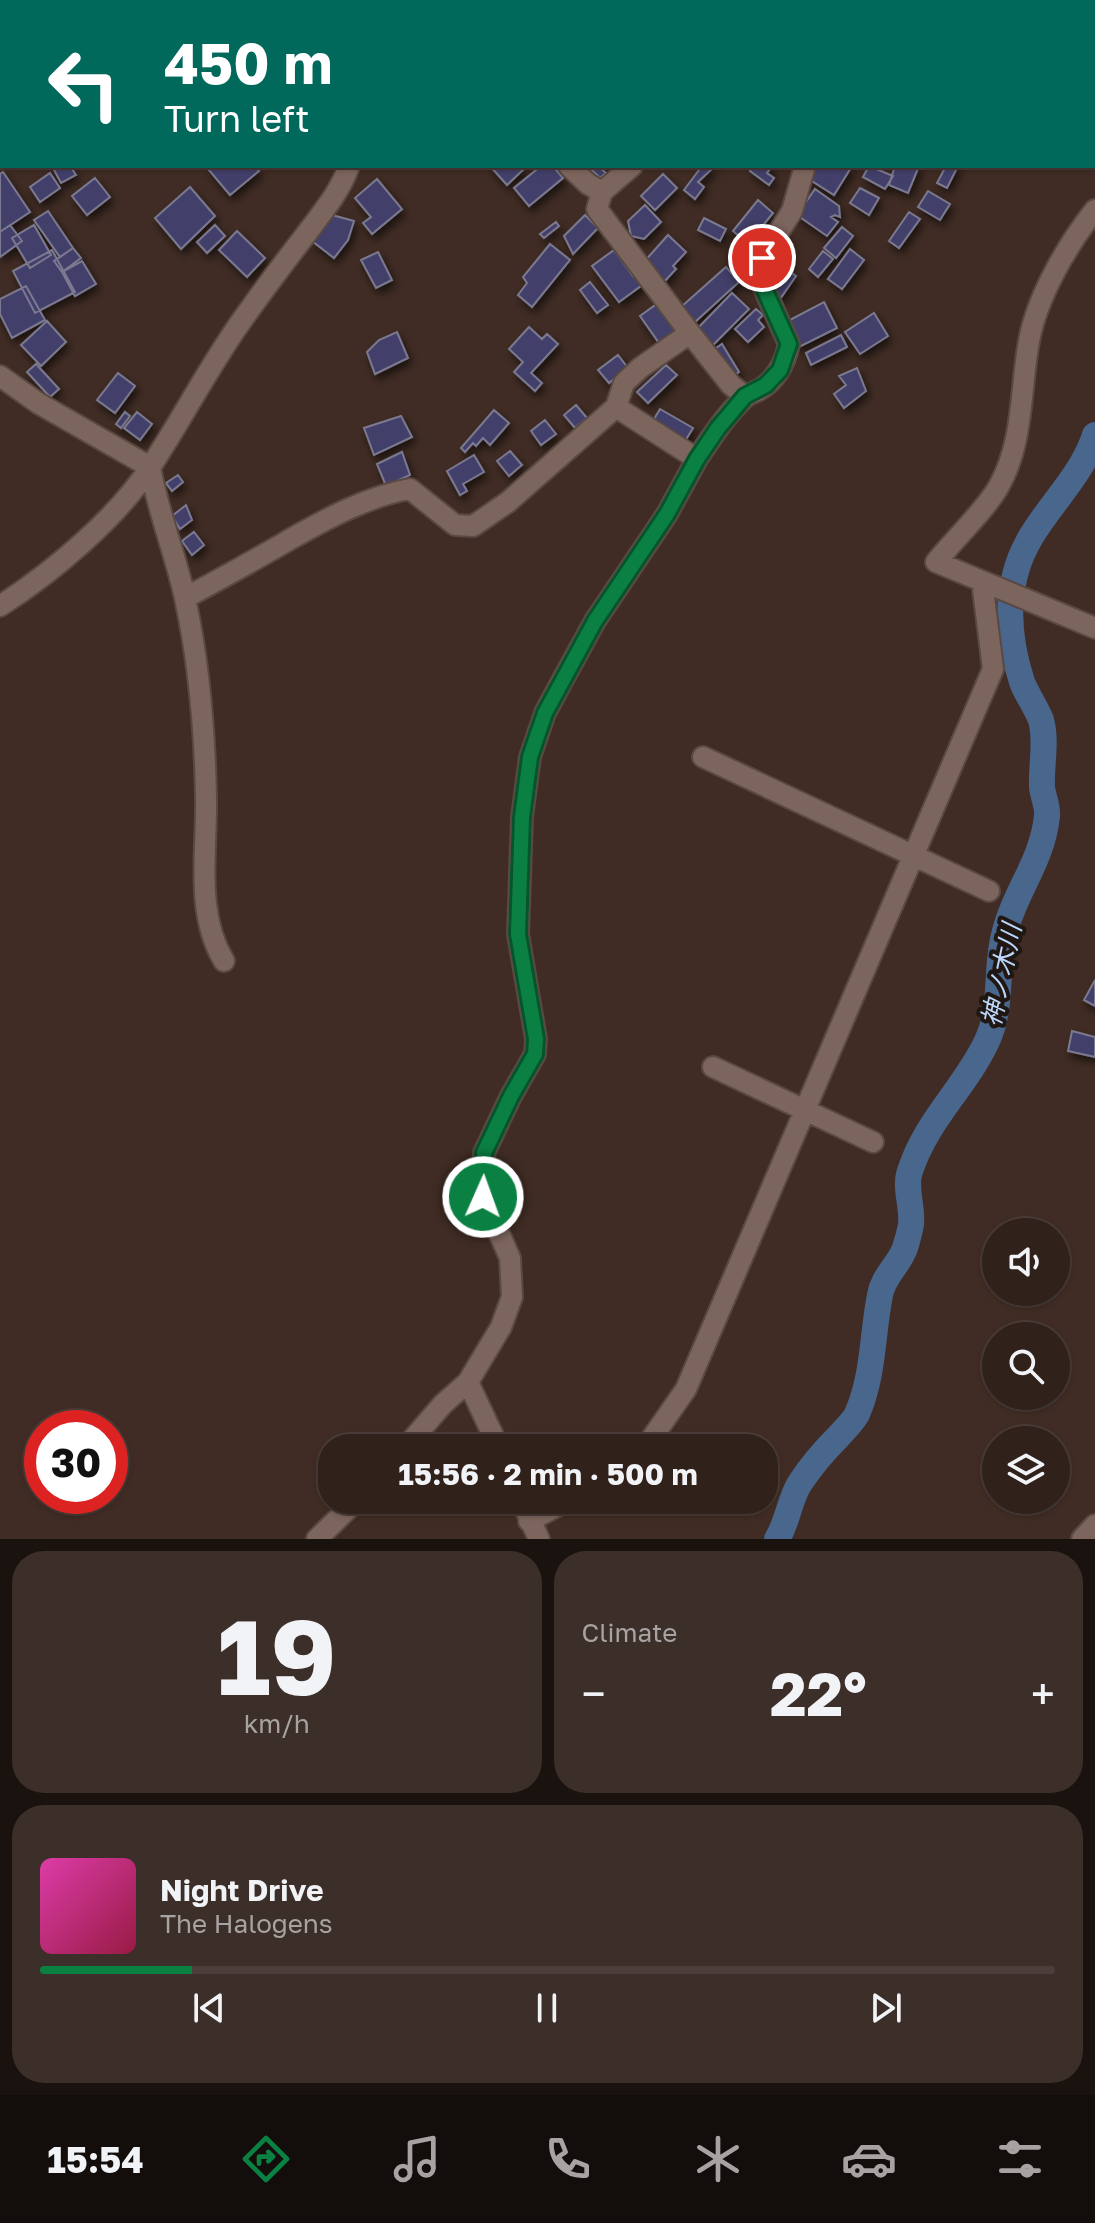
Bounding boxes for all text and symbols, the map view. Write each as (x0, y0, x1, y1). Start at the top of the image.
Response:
text: 450 m (164, 29, 333, 96)
icon: left (32, 32, 136, 136)
text: Turn left (164, 97, 310, 140)
pin (728, 224, 796, 292)
icon: arrive (740, 236, 784, 280)
water label: 神ノ木川 (975, 918, 1028, 1029)
position arrow (441, 1155, 525, 1239)
map controls (982, 1218, 1070, 1514)
button: sound (982, 1218, 1070, 1306)
button: search (982, 1322, 1070, 1410)
speed limit sign: 30 (24, 1410, 128, 1514)
button: layers (982, 1426, 1070, 1514)
text: 15:56 · 2 min · 500 m (398, 1456, 698, 1492)
text: 19 (217, 1593, 337, 1718)
text: Climate (582, 1617, 677, 1648)
text: 22° (770, 1657, 867, 1729)
text: − (582, 1667, 606, 1720)
text: + (1031, 1667, 1055, 1720)
text: km/h (244, 1708, 310, 1739)
text: Night Drive (160, 1872, 324, 1908)
text: The Halogens (160, 1908, 333, 1939)
icon: previous (187, 1986, 231, 2030)
icon: pause (525, 1986, 569, 2030)
icon: next (864, 1986, 908, 2030)
icon: directions (238, 2131, 294, 2187)
icon: music (389, 2131, 445, 2187)
icon: phone (540, 2131, 596, 2187)
icon: climate (690, 2131, 746, 2187)
icon: car (841, 2131, 897, 2187)
icon: filters (992, 2131, 1048, 2187)
text: 15:54 (47, 2138, 144, 2181)

